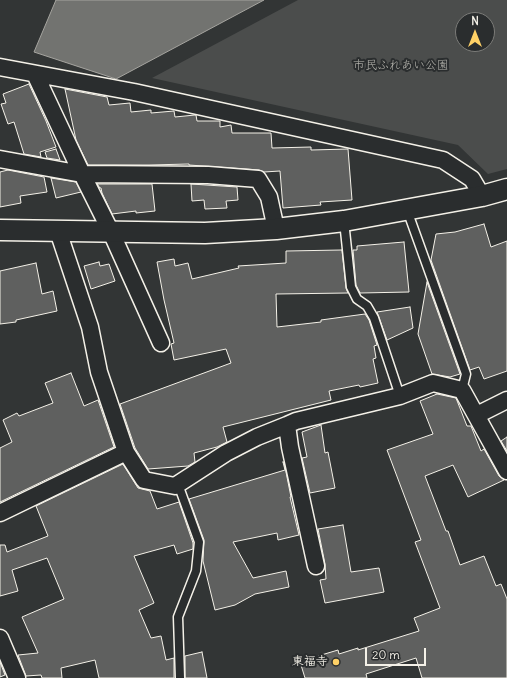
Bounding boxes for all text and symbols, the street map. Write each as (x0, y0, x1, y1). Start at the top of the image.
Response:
north arrow (455, 12, 495, 52)
text: N (471, 14, 479, 28)
park label: 市民ふれあい公園 (353, 59, 449, 73)
scale bar (367, 640, 428, 666)
text: 20 m (372, 647, 400, 662)
place label: 東福寺 (292, 655, 328, 669)
marker: 東福寺 (331, 657, 341, 667)

